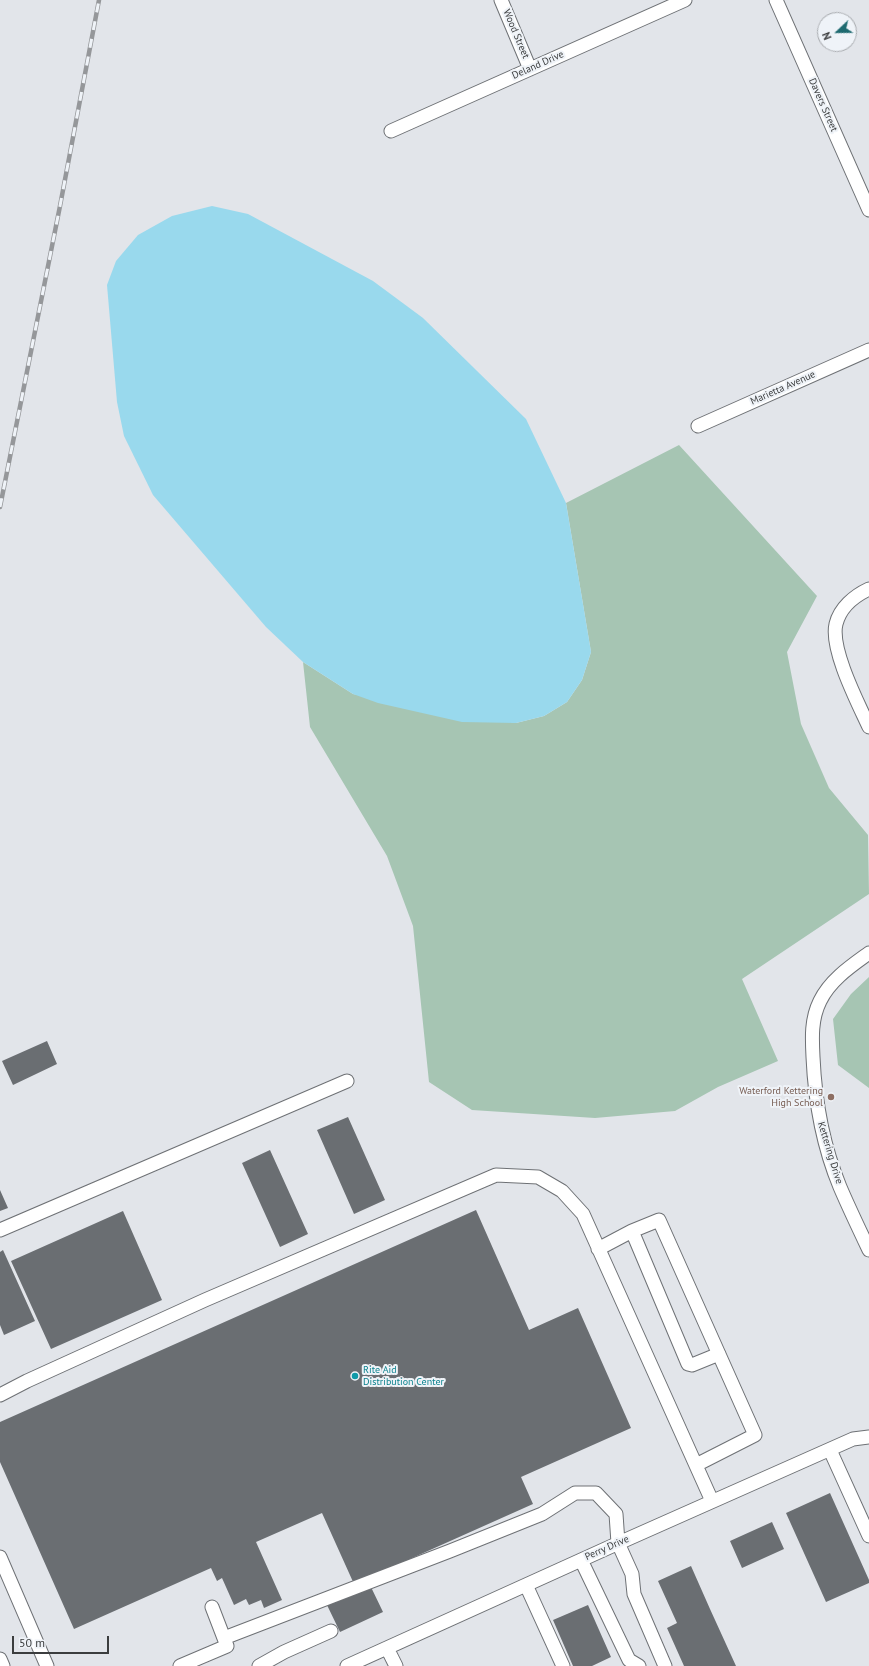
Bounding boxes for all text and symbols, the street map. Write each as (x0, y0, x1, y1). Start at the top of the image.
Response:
street label: Wood Street (500, 8, 532, 60)
north arrow (817, 12, 857, 52)
text: N (819, 30, 835, 42)
street label: Deland Drive (510, 48, 566, 82)
street label: Davers Street (806, 76, 840, 134)
street label: Marietta Avenue (749, 368, 817, 408)
place label: Waterford Kettering High School (739, 1085, 823, 1108)
marker: Waterford Kettering High School (826, 1092, 836, 1102)
street label: Kettering Drive (815, 1120, 845, 1186)
place label: Rite Aid Distribution Center (363, 1364, 444, 1388)
marker: Rite Aid Distribution Center (350, 1371, 360, 1381)
street label: Perry Drive (583, 1533, 631, 1563)
scale bar (14, 1628, 111, 1654)
text: 50 m (19, 1635, 45, 1650)

